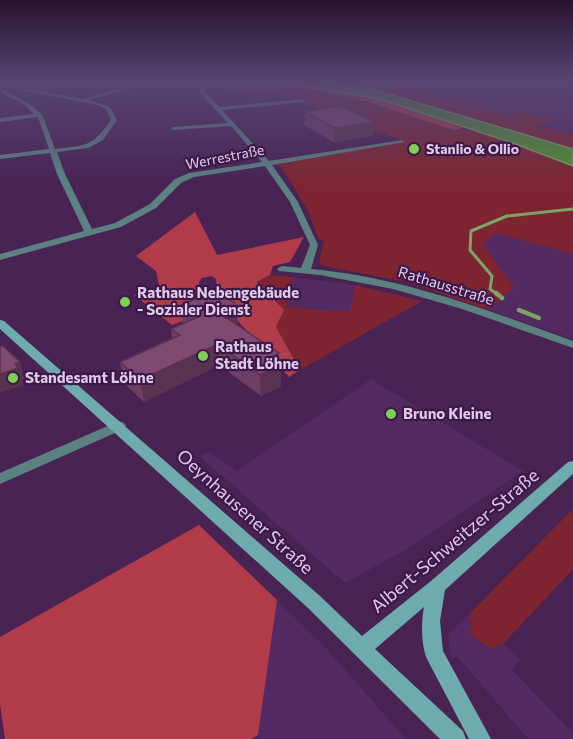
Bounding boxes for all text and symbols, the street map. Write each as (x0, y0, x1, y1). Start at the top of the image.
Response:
place label: Stanlio & Ollio (426, 140, 519, 157)
street label: Werrestraße (184, 141, 266, 172)
marker: Stanlio & Ollio (407, 142, 421, 156)
street label: Rathausstraße (396, 262, 496, 308)
place label: Rathaus Nebengebäude - Sozialer Dienst (137, 283, 299, 318)
marker: Rathaus Nebengebäude - Sozialer Dienst (118, 295, 132, 309)
place label: Rathaus Stadt Löhne (215, 337, 299, 372)
marker: Rathaus Stadt Löhne (196, 349, 210, 363)
place label: Standesamt Löhne (25, 368, 154, 386)
marker: Standesamt Löhne (6, 371, 20, 385)
place label: Bruno Kleine (403, 404, 491, 422)
marker: Bruno Kleine (384, 407, 398, 421)
street label: Oeynhausener Straße (173, 444, 318, 578)
street label: Albert-Schweitzer-Straße (366, 464, 543, 617)

